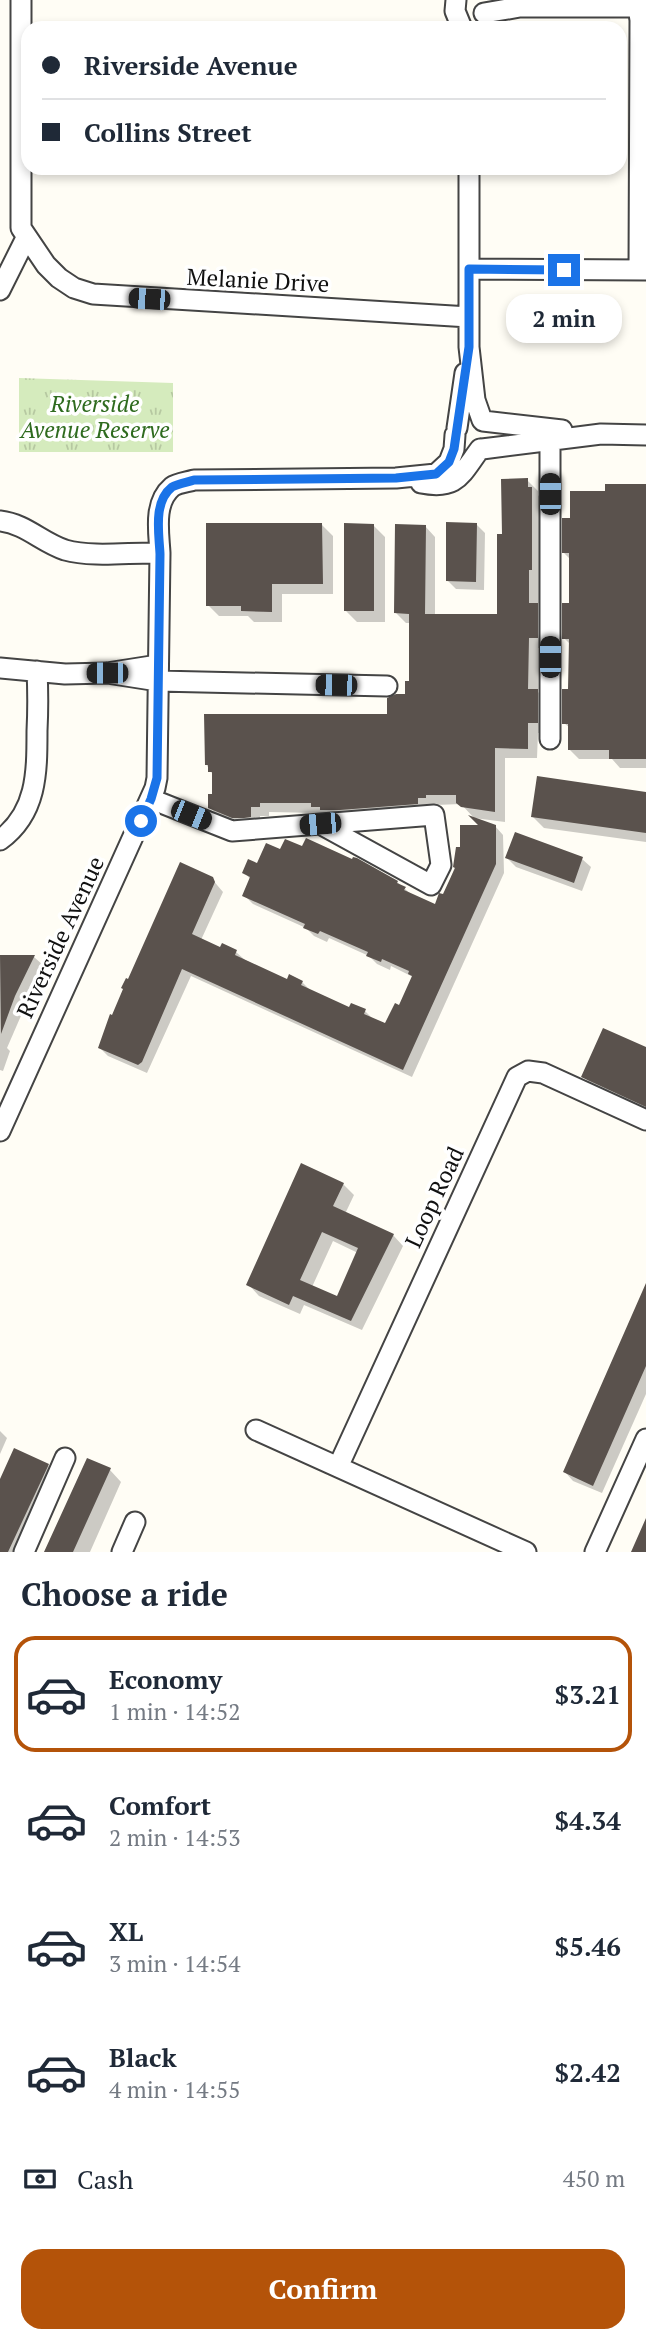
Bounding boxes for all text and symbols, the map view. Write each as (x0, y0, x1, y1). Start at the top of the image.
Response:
text: Riverside Avenue (84, 48, 298, 82)
text: Collins Street (84, 115, 252, 149)
route end (548, 254, 580, 286)
street label: Melanie Drive (186, 261, 330, 299)
car (128, 287, 171, 311)
callout: 2 min (506, 294, 622, 344)
text: 2 min (533, 303, 595, 334)
park label: Riverside Avenue Reserve (18, 388, 170, 445)
car (540, 473, 561, 515)
car (540, 636, 561, 678)
car (87, 663, 129, 684)
car (315, 674, 358, 696)
car (168, 797, 215, 833)
route start (125, 805, 157, 837)
car (299, 812, 342, 836)
street label: Riverside Avenue (9, 851, 111, 1023)
street label: Loop Road (397, 1141, 471, 1252)
text: Choose a ride (21, 1573, 228, 1615)
text: Economy (109, 1662, 222, 1696)
icon: car (25, 1663, 88, 1726)
text: $3.21 (555, 1677, 621, 1711)
text: 1 min · 14:52 (109, 1696, 241, 1727)
text: Comfort (109, 1788, 211, 1822)
icon: car (25, 1789, 88, 1852)
text: $4.34 (555, 1803, 621, 1837)
text: 2 min · 14:53 (109, 1822, 241, 1853)
text: XL (109, 1914, 143, 1948)
icon: car (25, 1915, 88, 1978)
text: $5.46 (555, 1929, 621, 1963)
text: 3 min · 14:54 (109, 1948, 241, 1979)
text: Black (109, 2040, 177, 2074)
icon: car (25, 2041, 88, 2104)
text: $2.42 (555, 2055, 621, 2089)
text: 4 min · 14:55 (109, 2074, 241, 2105)
icon: cash (21, 2160, 59, 2198)
text: Cash (77, 2162, 133, 2196)
text: 450 m (563, 2163, 625, 2194)
button: Confirm (21, 2249, 625, 2329)

